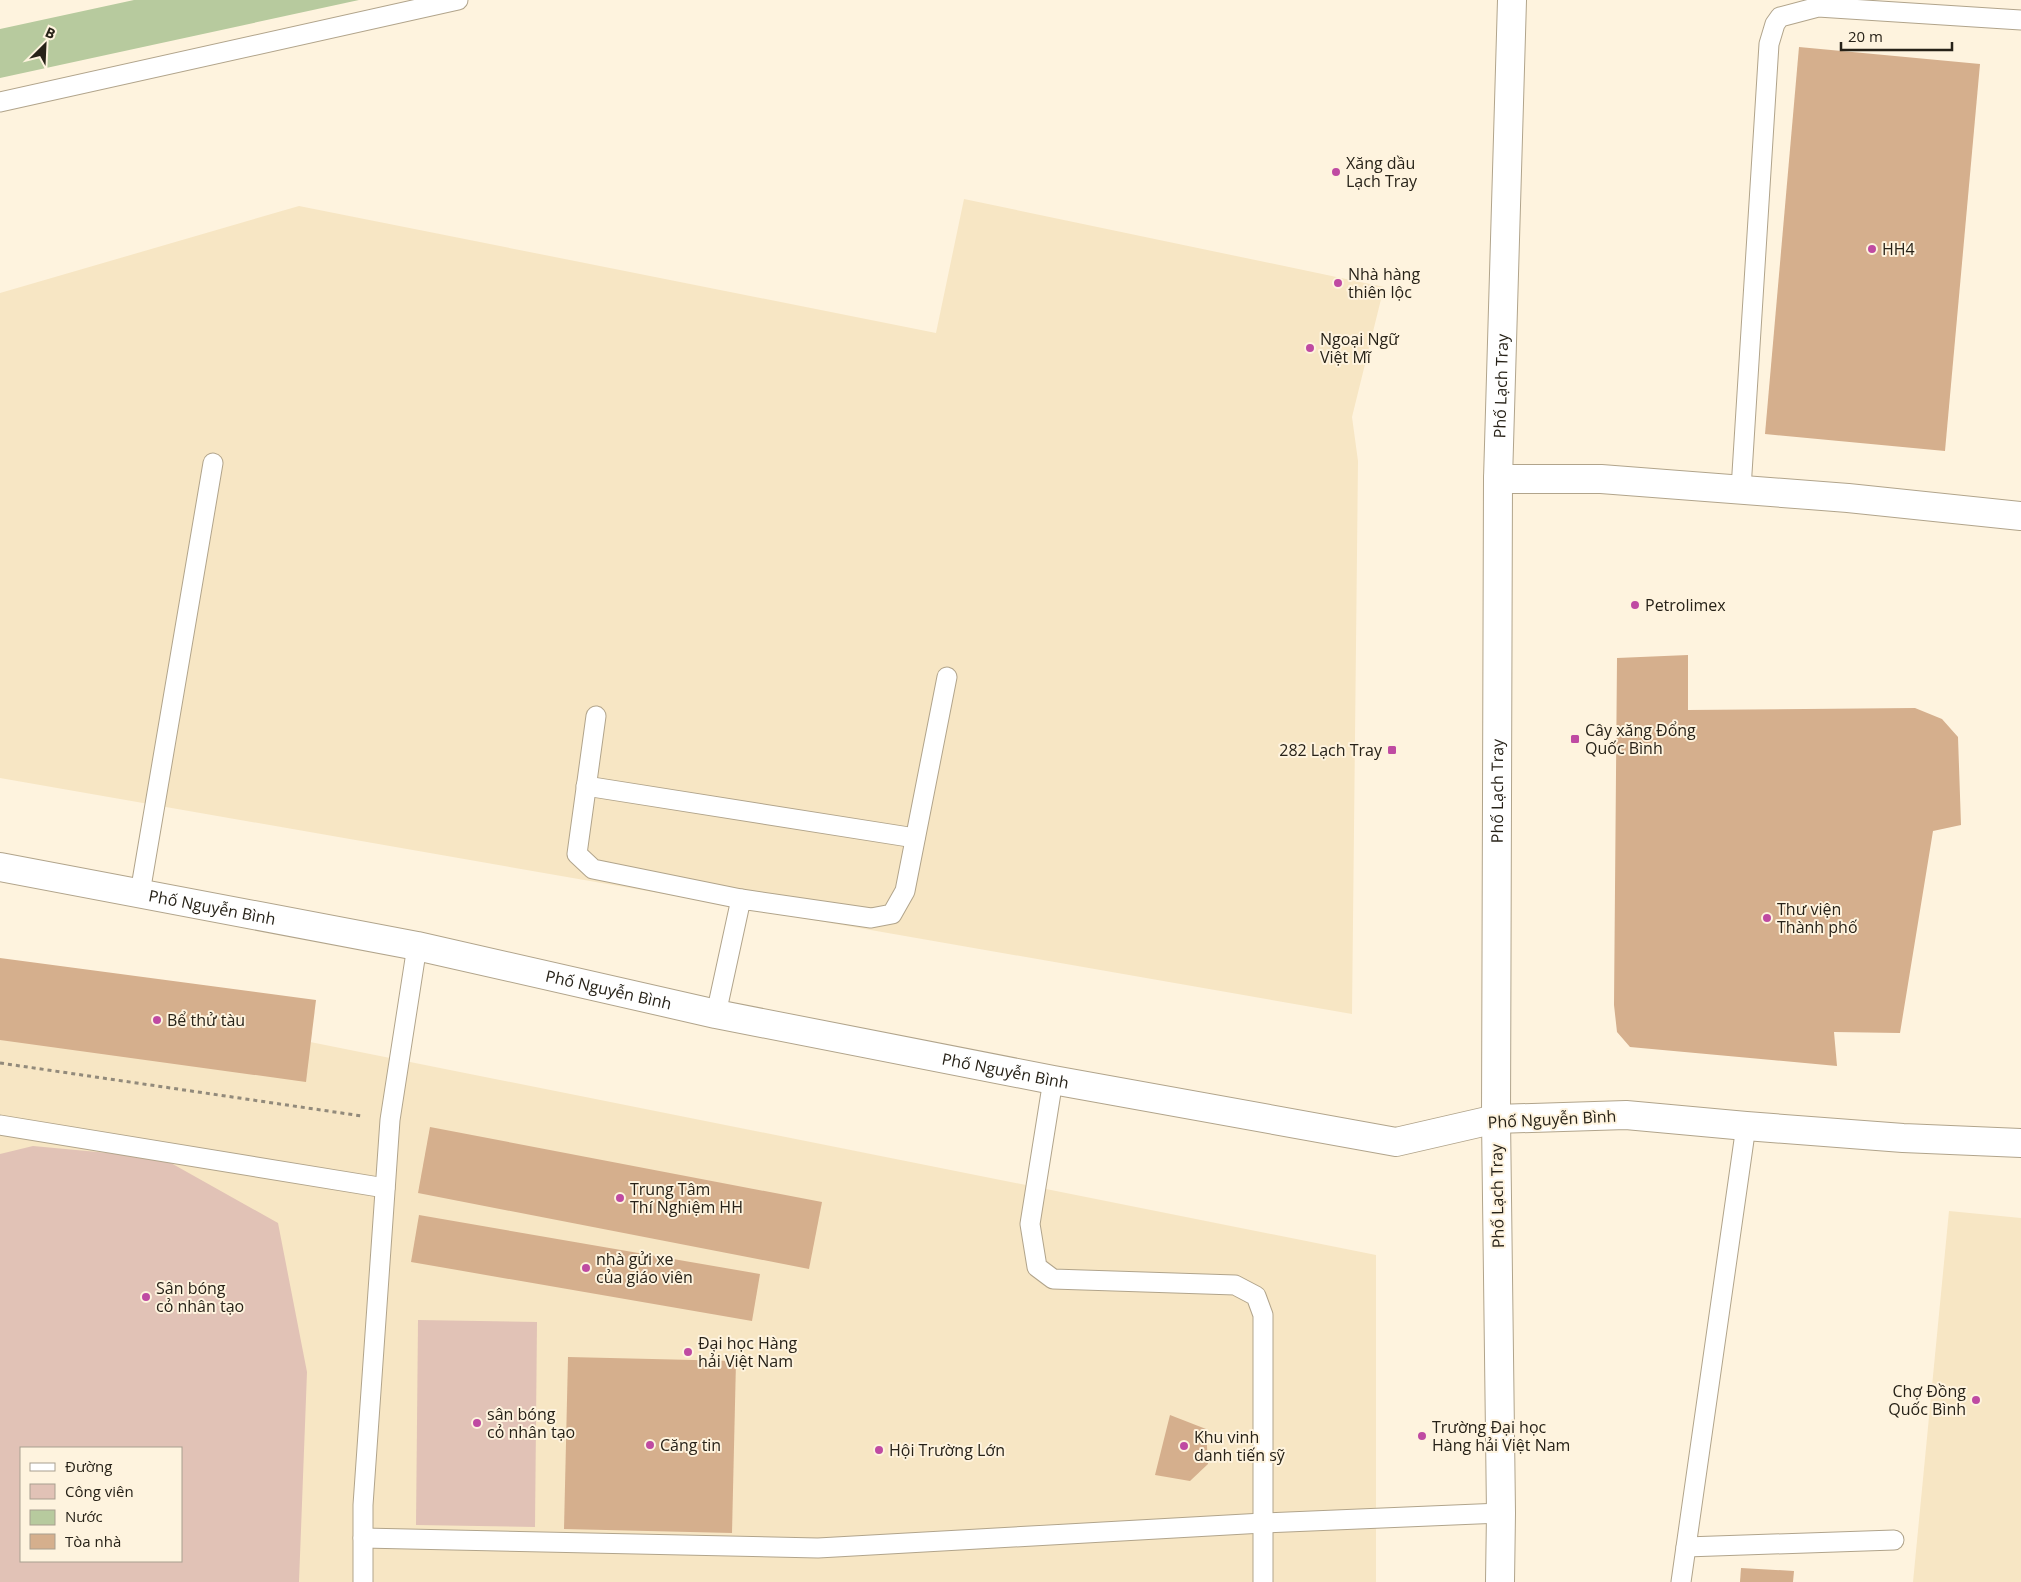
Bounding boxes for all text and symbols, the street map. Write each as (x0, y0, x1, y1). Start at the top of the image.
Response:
north arrow (20, 20, 70, 70)
scale bar (1841, 20, 1952, 52)
text: B (42, 22, 59, 43)
text: 20 m (1848, 26, 1883, 46)
place label: Xăng dầu Lạch Tray (1346, 152, 1418, 192)
marker: Xăng dầu Lạch Tray (1330, 166, 1342, 178)
place label: HH4 (1882, 238, 1915, 260)
marker: HH4 (1866, 243, 1878, 255)
place label: Nhà hàng thiên lộc (1348, 263, 1420, 303)
marker: Nhà hàng thiên lộc (1332, 277, 1344, 289)
place label: Ngoại Ngữ Việt Mĩ (1320, 328, 1400, 368)
street label: Phố Lạch Tray (1488, 333, 1513, 439)
marker: Ngoại Ngữ Việt Mĩ (1304, 342, 1316, 354)
place label: Petrolimex (1645, 594, 1726, 616)
marker: Petrolimex (1629, 599, 1641, 611)
place label: Cây xăng Đổng Quốc Bình (1585, 719, 1696, 759)
marker: Cây xăng Đổng Quốc Bình (1569, 733, 1581, 745)
street label: Phố Lạch Tray (1486, 738, 1508, 843)
place label: 282 Lạch Tray (1279, 739, 1383, 761)
marker: 282 Lạch Tray (1386, 744, 1398, 756)
street label: Phố Nguyễn Bình (147, 884, 278, 930)
place label: Thư viện Thành phố (1777, 898, 1858, 938)
marker: Thư viện Thành phố (1761, 912, 1773, 924)
street label: Phố Nguyễn Bình (543, 965, 674, 1015)
place label: Bể thử tàu (167, 1009, 245, 1031)
marker: Bể thử tàu (151, 1014, 163, 1026)
street label: Phố Nguyễn Bình (940, 1048, 1071, 1094)
street label: Phố Nguyễn Bình (1487, 1105, 1617, 1133)
street label: Phố Lạch Tray (1485, 1143, 1509, 1248)
place label: Trung Tâm Thí Nghiệm HH (630, 1178, 743, 1218)
marker: Trung Tâm Thí Nghiệm HH (614, 1192, 626, 1204)
place label: nhà gửi xe của giáo viên (596, 1248, 693, 1288)
marker: nhà gửi xe của giáo viên (580, 1262, 592, 1274)
place label: Sân bóng cỏ nhân tạo (156, 1277, 244, 1317)
marker: Sân bóng cỏ nhân tạo (140, 1291, 152, 1303)
place label: Đại học Hàng hải Việt Nam (698, 1332, 797, 1372)
marker: Đại học Hàng hải Việt Nam (682, 1346, 694, 1358)
place label: Chợ Đồng Quốc Bình (1888, 1380, 1966, 1420)
marker: Chợ Đồng Quốc Bình (1970, 1394, 1982, 1406)
place label: sân bóng cỏ nhân tạo (487, 1403, 575, 1443)
place label: Trường Đại học Hàng hải Việt Nam (1432, 1416, 1570, 1456)
marker: sân bóng cỏ nhân tạo (471, 1417, 483, 1429)
place label: Khu vinh danh tiến sỹ (1194, 1426, 1286, 1466)
marker: Trường Đại học Hàng hải Việt Nam (1416, 1430, 1428, 1442)
place label: Căng tin (660, 1434, 721, 1456)
marker: Căng tin (644, 1439, 656, 1451)
place label: Hội Trường Lớn (889, 1439, 1005, 1461)
marker: Khu vinh danh tiến sỹ (1178, 1440, 1190, 1452)
marker: Hội Trường Lớn (873, 1444, 885, 1456)
legend (20, 1447, 182, 1562)
text: Đường (65, 1456, 112, 1476)
text: Công viên (65, 1481, 134, 1501)
text: Nước (65, 1506, 103, 1526)
text: Tòa nhà (65, 1531, 121, 1551)

